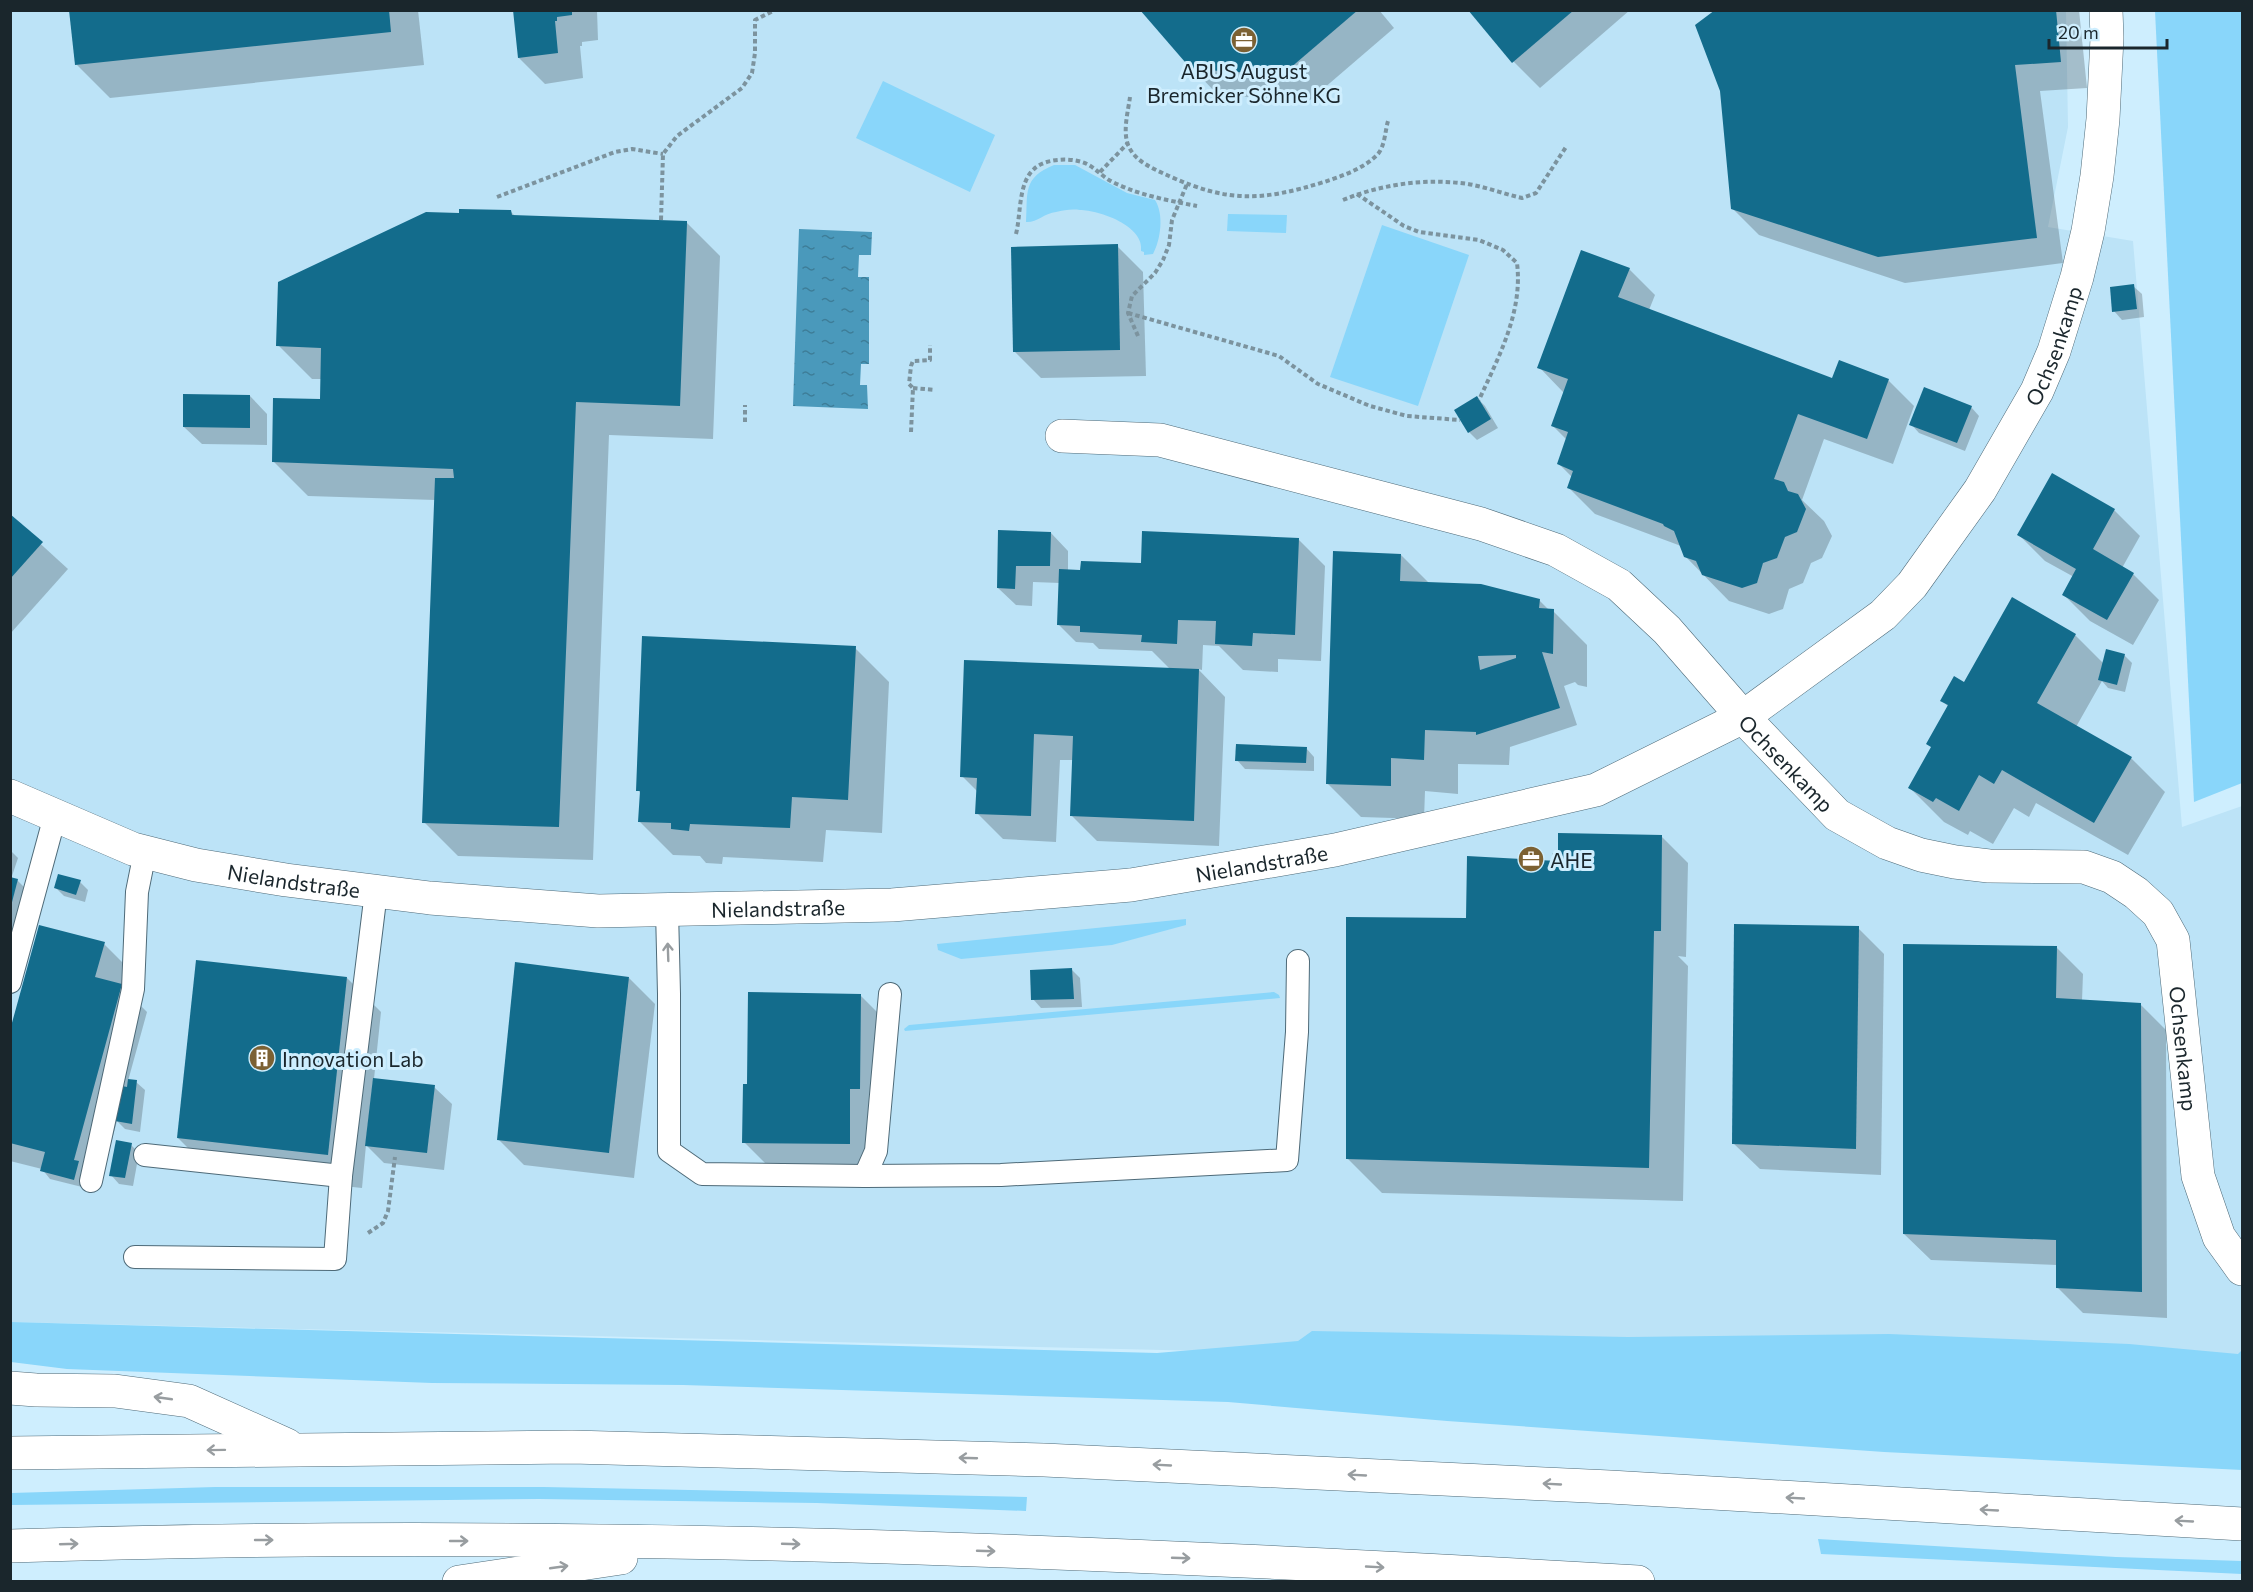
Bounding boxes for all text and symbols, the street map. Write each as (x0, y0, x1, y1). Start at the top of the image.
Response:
scale bar (2049, 12, 2168, 50)
text: 20 m (2058, 21, 2099, 43)
office icon: ABUS August Bremicker Söhne KG (1229, 25, 1259, 55)
place label: ABUS August Bremicker Söhne KG (1147, 58, 1341, 107)
street label: Ochsenkamp (2019, 283, 2086, 410)
street label: Ochsenkamp (1734, 709, 1839, 817)
street label: Nielandstraße (1193, 839, 1330, 886)
office icon: AHE (1516, 844, 1546, 874)
place label: AHE (1550, 847, 1593, 872)
street label: Nielandstraße (226, 858, 362, 902)
street label: Nielandstraße (711, 893, 845, 921)
one-way arrow (662, 942, 674, 962)
street label: Ochsenkamp (2165, 985, 2204, 1112)
building icon: Innovation Lab (247, 1043, 277, 1073)
place label: Innovation Lab (282, 1046, 424, 1071)
one-way arrow (154, 1392, 174, 1403)
one-way arrow (206, 1444, 226, 1456)
one-way arrow (958, 1452, 978, 1463)
one-way arrow (1153, 1460, 1173, 1471)
one-way arrow (1348, 1469, 1368, 1480)
one-way arrow (1542, 1479, 1562, 1490)
one-way arrow (1785, 1493, 1805, 1504)
one-way arrow (1980, 1504, 2000, 1515)
one-way arrow (2175, 1515, 2195, 1526)
one-way arrow (253, 1534, 273, 1546)
one-way arrow (448, 1535, 468, 1547)
one-way arrow (58, 1538, 78, 1549)
one-way arrow (780, 1538, 800, 1549)
one-way arrow (975, 1545, 995, 1556)
one-way arrow (1170, 1553, 1190, 1564)
one-way arrow (549, 1561, 568, 1572)
one-way arrow (1365, 1561, 1385, 1572)

